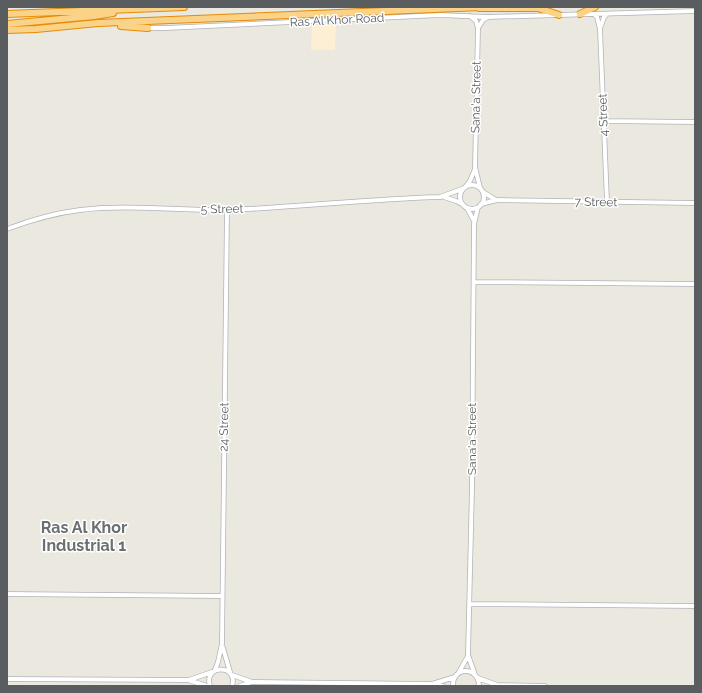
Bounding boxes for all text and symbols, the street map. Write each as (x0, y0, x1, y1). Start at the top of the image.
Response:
street label: Ras Al Khor Road (289, 11, 385, 29)
street label: Sana'a Street (468, 61, 484, 133)
street label: 4 Street (595, 93, 611, 137)
street label: 7 Street (575, 195, 617, 209)
street label: 5 Street (200, 202, 244, 216)
street label: 24 Street (217, 402, 231, 452)
street label: Sana'a Street (465, 403, 479, 475)
district label: Ras Al Khor Industrial 1 (41, 518, 127, 555)

